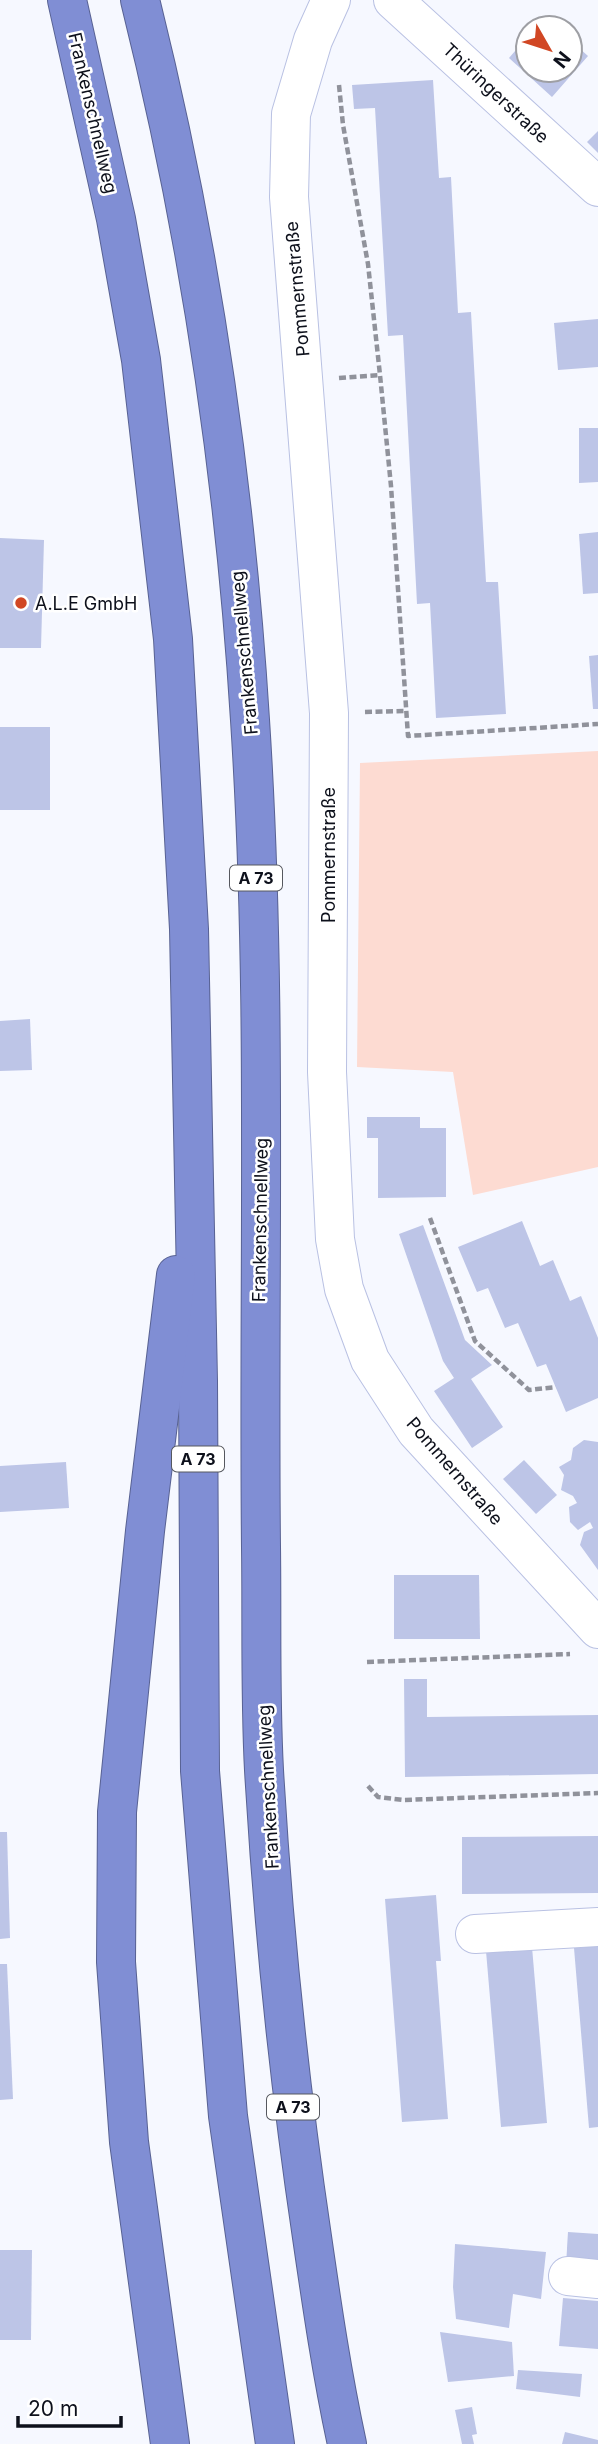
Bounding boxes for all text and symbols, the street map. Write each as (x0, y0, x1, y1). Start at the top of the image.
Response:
north arrow (514, 14, 584, 84)
street label: Frankenschnellweg (64, 31, 122, 195)
street label: Thüringerstraße (439, 39, 553, 147)
text: N (548, 47, 575, 72)
street label: Pommernstraße (281, 220, 313, 358)
street label: Frankenschnellweg (226, 570, 262, 736)
place label: A.L.E GmbH (35, 593, 137, 614)
marker: A.L.E GmbH (13, 595, 29, 611)
street label: Pommernstraße (318, 787, 339, 923)
road number: A 73 (230, 866, 282, 890)
street label: Frankenschnellweg (248, 1138, 272, 1302)
street label: Pommernstraße (403, 1413, 507, 1529)
road number: A 73 (172, 1446, 224, 1471)
street label: Frankenschnellweg (253, 1704, 283, 1870)
road number: A 73 (267, 2094, 319, 2120)
scale bar (18, 2384, 121, 2428)
text: 20 m (28, 2396, 78, 2421)

